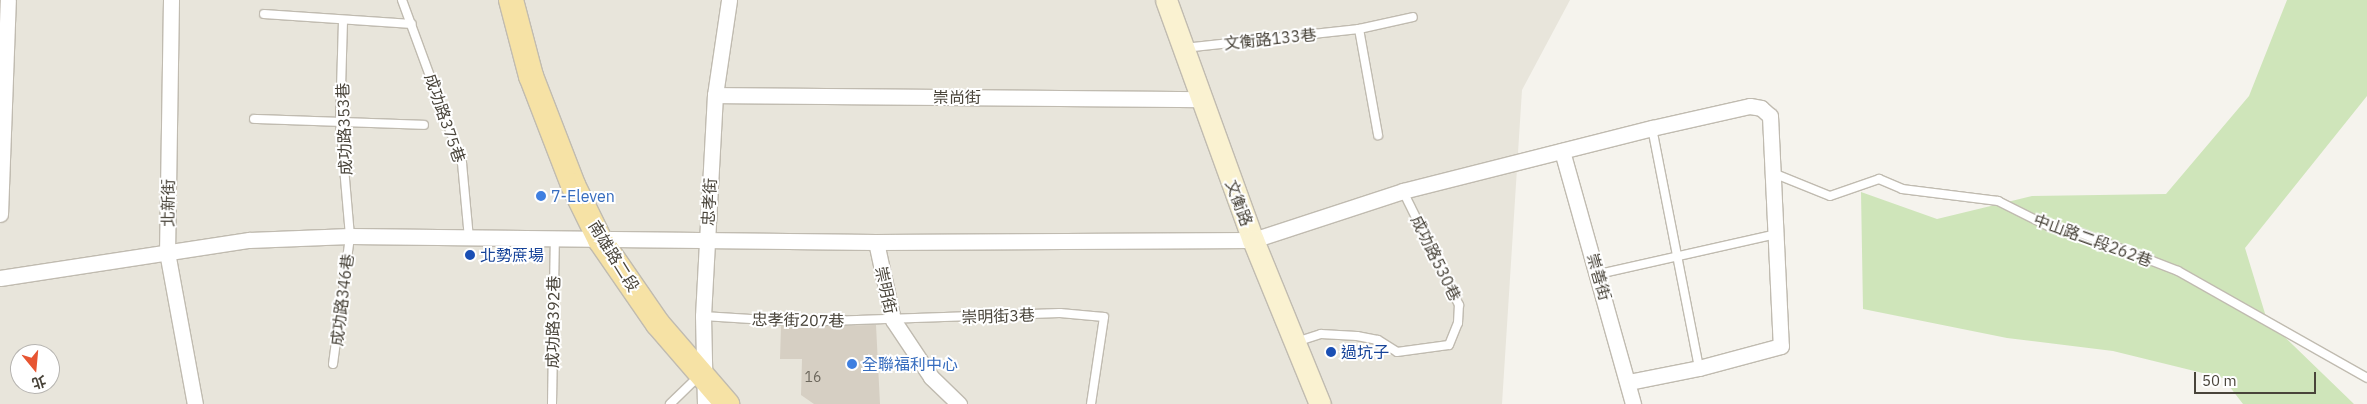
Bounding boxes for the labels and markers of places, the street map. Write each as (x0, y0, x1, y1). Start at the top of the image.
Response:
place label: 7-Eleven (551, 186, 615, 206)
marker: 7-Eleven (535, 190, 547, 202)
place label: 北勢蔗場 (480, 245, 544, 265)
marker: 北勢蔗場 (464, 249, 476, 261)
place label: 過坑子 (1341, 342, 1389, 362)
marker: 過坑子 (1325, 346, 1337, 358)
place label: 全聯福利中心 (862, 354, 958, 374)
marker: 全聯福利中心 (846, 358, 858, 370)

